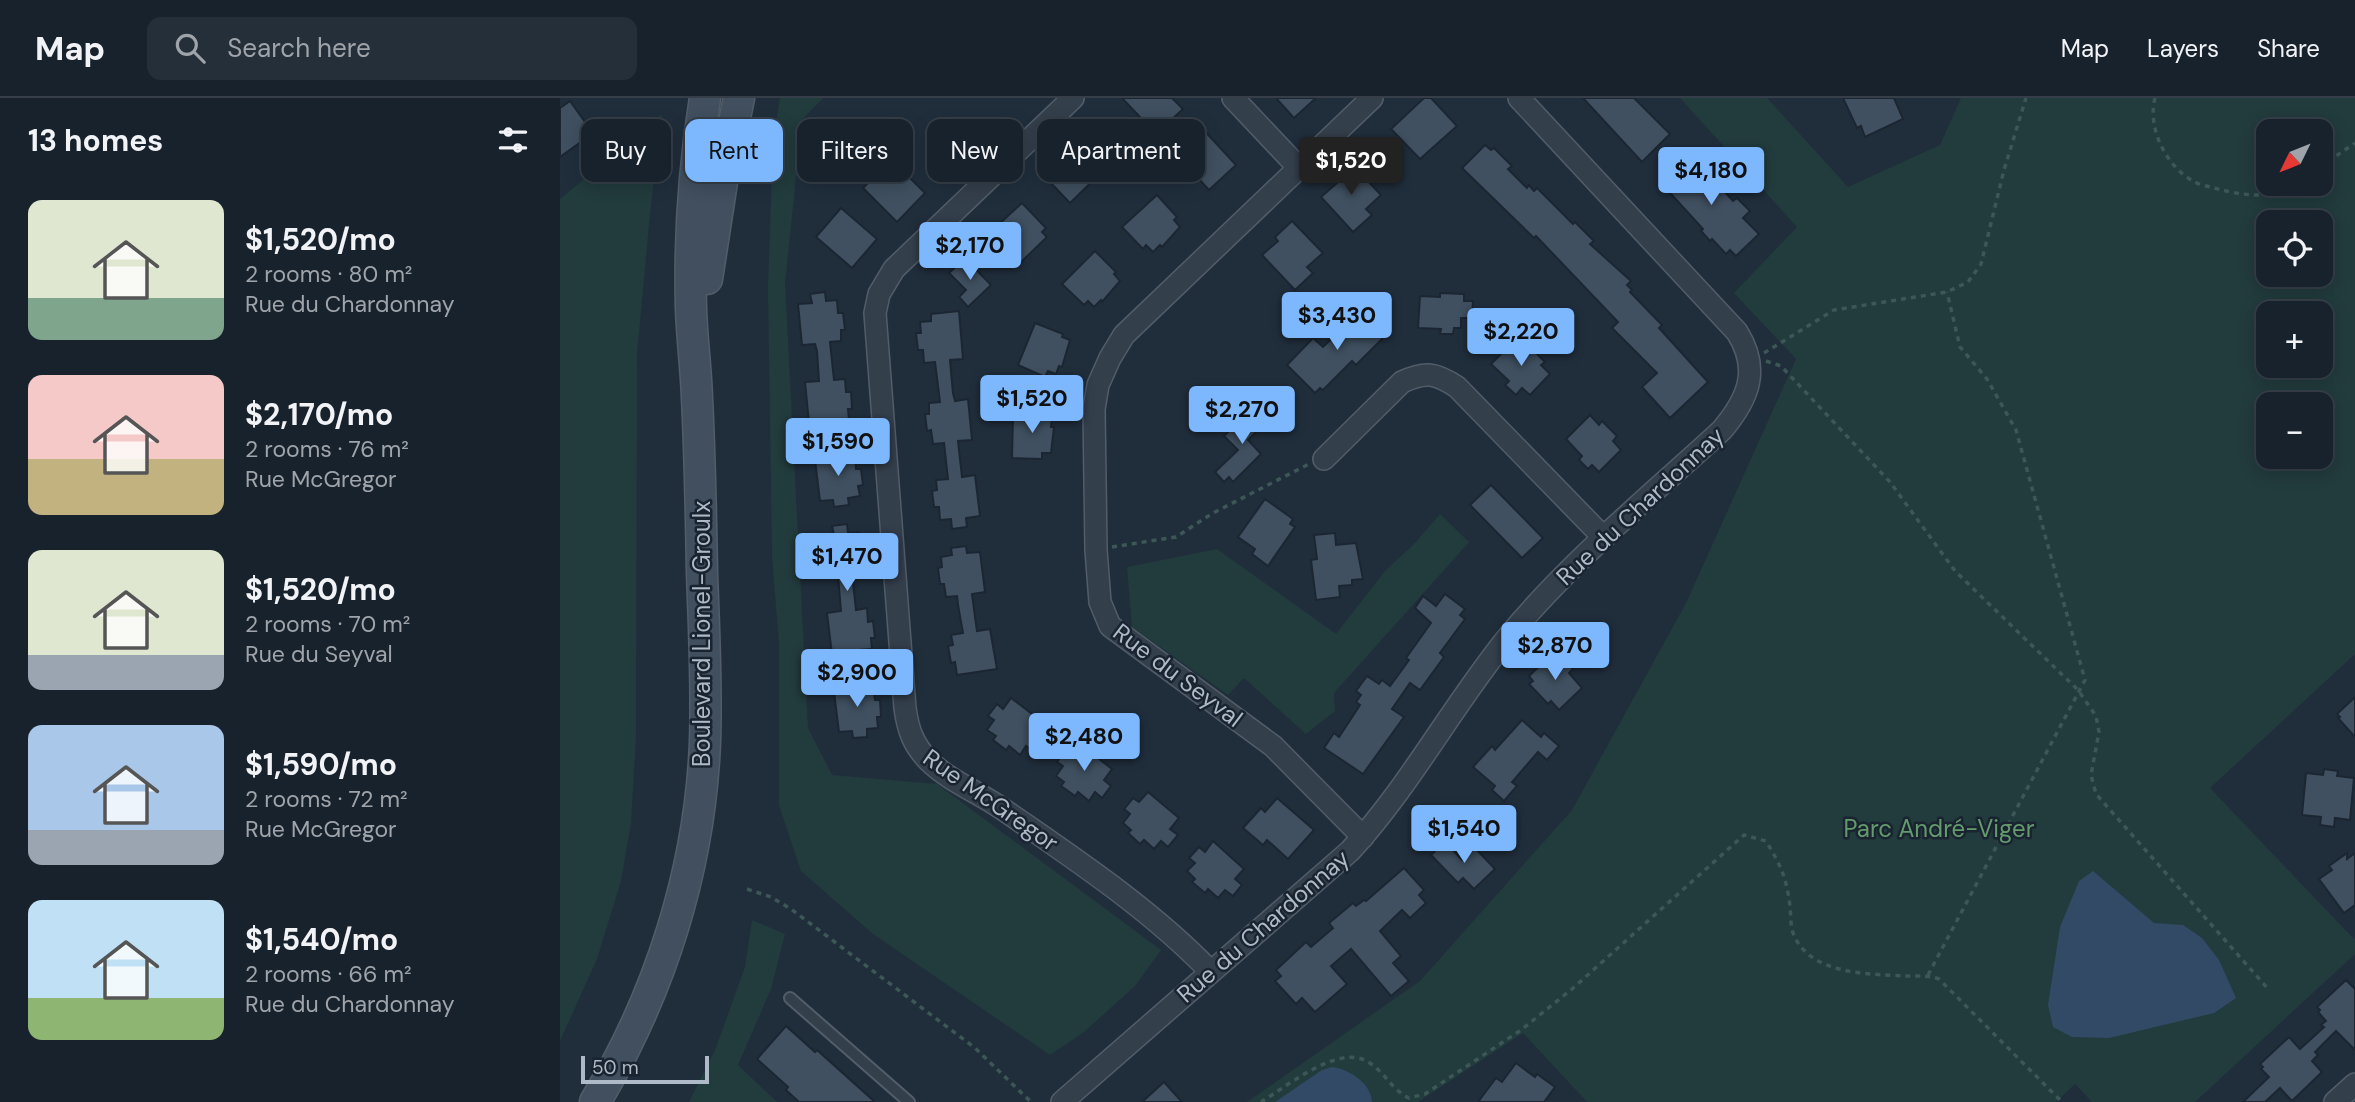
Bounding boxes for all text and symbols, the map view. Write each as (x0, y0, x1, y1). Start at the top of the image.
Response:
search box (147, 17, 637, 80)
text: Map (35, 27, 105, 70)
icon: search (171, 29, 209, 67)
text: Search here (227, 31, 371, 65)
text: Map (2061, 33, 2109, 64)
text: Layers (2147, 33, 2219, 64)
text: Share (2257, 33, 2320, 64)
chip: Buy (581, 119, 671, 182)
chip: Rent (685, 119, 783, 182)
chip: Filters (797, 119, 913, 182)
chip: New (927, 119, 1023, 182)
chip: Apartment (1037, 119, 1205, 182)
north arrow (2256, 119, 2333, 196)
map controls (2256, 119, 2333, 469)
text: 13 homes (28, 121, 163, 160)
icon: filters (494, 121, 532, 159)
pin: $1,520 (1294, 138, 1408, 197)
text: $1,520 (1315, 145, 1387, 175)
pin: $4,180 (1654, 148, 1768, 207)
text: $4,180 (1674, 155, 1748, 185)
button: locate (2256, 210, 2333, 287)
text: $1,520/mo (245, 220, 396, 259)
pin: $2,170 (913, 222, 1027, 282)
icon: home (84, 228, 168, 312)
text: $2,170 (935, 230, 1005, 260)
text: 2 rooms · 80 m² (245, 259, 412, 289)
text: Rue du Chardonnay (245, 289, 454, 319)
pin: $3,430 (1280, 292, 1394, 352)
text: $3,430 (1298, 300, 1376, 330)
button: + (2256, 301, 2333, 378)
pin: $2,220 (1464, 308, 1578, 368)
text: $2,220 (1483, 316, 1559, 346)
pin: $1,520 (975, 376, 1089, 435)
text: $1,520 (996, 383, 1068, 413)
pin: $2,270 (1185, 386, 1299, 446)
button: − (2256, 392, 2333, 469)
text: $2,270 (1205, 394, 1279, 424)
text: $2,170/mo (245, 395, 393, 434)
icon: home (84, 403, 168, 487)
pin: $1,590 (781, 418, 895, 478)
street label: Rue du Chardonnay (1550, 420, 1730, 592)
text: $1,590 (802, 426, 874, 456)
text: 2 rooms · 76 m² (245, 434, 409, 464)
text: Rue McGregor (245, 464, 397, 494)
street label: Boulevard Lionel-Groulx (686, 501, 717, 767)
pin: $1,470 (790, 533, 904, 593)
text: $1,470 (811, 541, 883, 571)
text: $1,520/mo (245, 570, 396, 609)
icon: home (84, 578, 168, 662)
text: 2 rooms · 70 m² (245, 609, 410, 639)
street label: Rue du Seyval (1107, 616, 1249, 734)
pin: $2,870 (1498, 622, 1612, 682)
text: $2,870 (1517, 630, 1593, 660)
text: Rue du Seyval (245, 639, 393, 669)
pin: $2,900 (800, 650, 914, 709)
text: $2,900 (817, 657, 897, 687)
pin: $2,480 (1027, 714, 1141, 773)
text: $2,480 (1045, 721, 1123, 751)
street label: Rue McGregor (917, 742, 1065, 858)
text: $1,590/mo (245, 745, 397, 784)
icon: home (84, 753, 168, 837)
text: 2 rooms · 72 m² (245, 784, 408, 814)
pin: $1,540 (1407, 806, 1521, 865)
text: $1,540 (1427, 813, 1501, 843)
park label: Parc André-Viger (1843, 813, 2035, 844)
text: Rue McGregor (245, 814, 397, 844)
street label: Rue du Chardonnay (1170, 843, 1356, 1009)
text: $1,540/mo (245, 920, 398, 959)
icon: home (84, 928, 168, 1012)
text: 2 rooms · 66 m² (245, 959, 412, 989)
text: Rue du Chardonnay (245, 989, 454, 1019)
scale bar (581, 1053, 709, 1085)
text: 50 m (592, 1055, 639, 1080)

